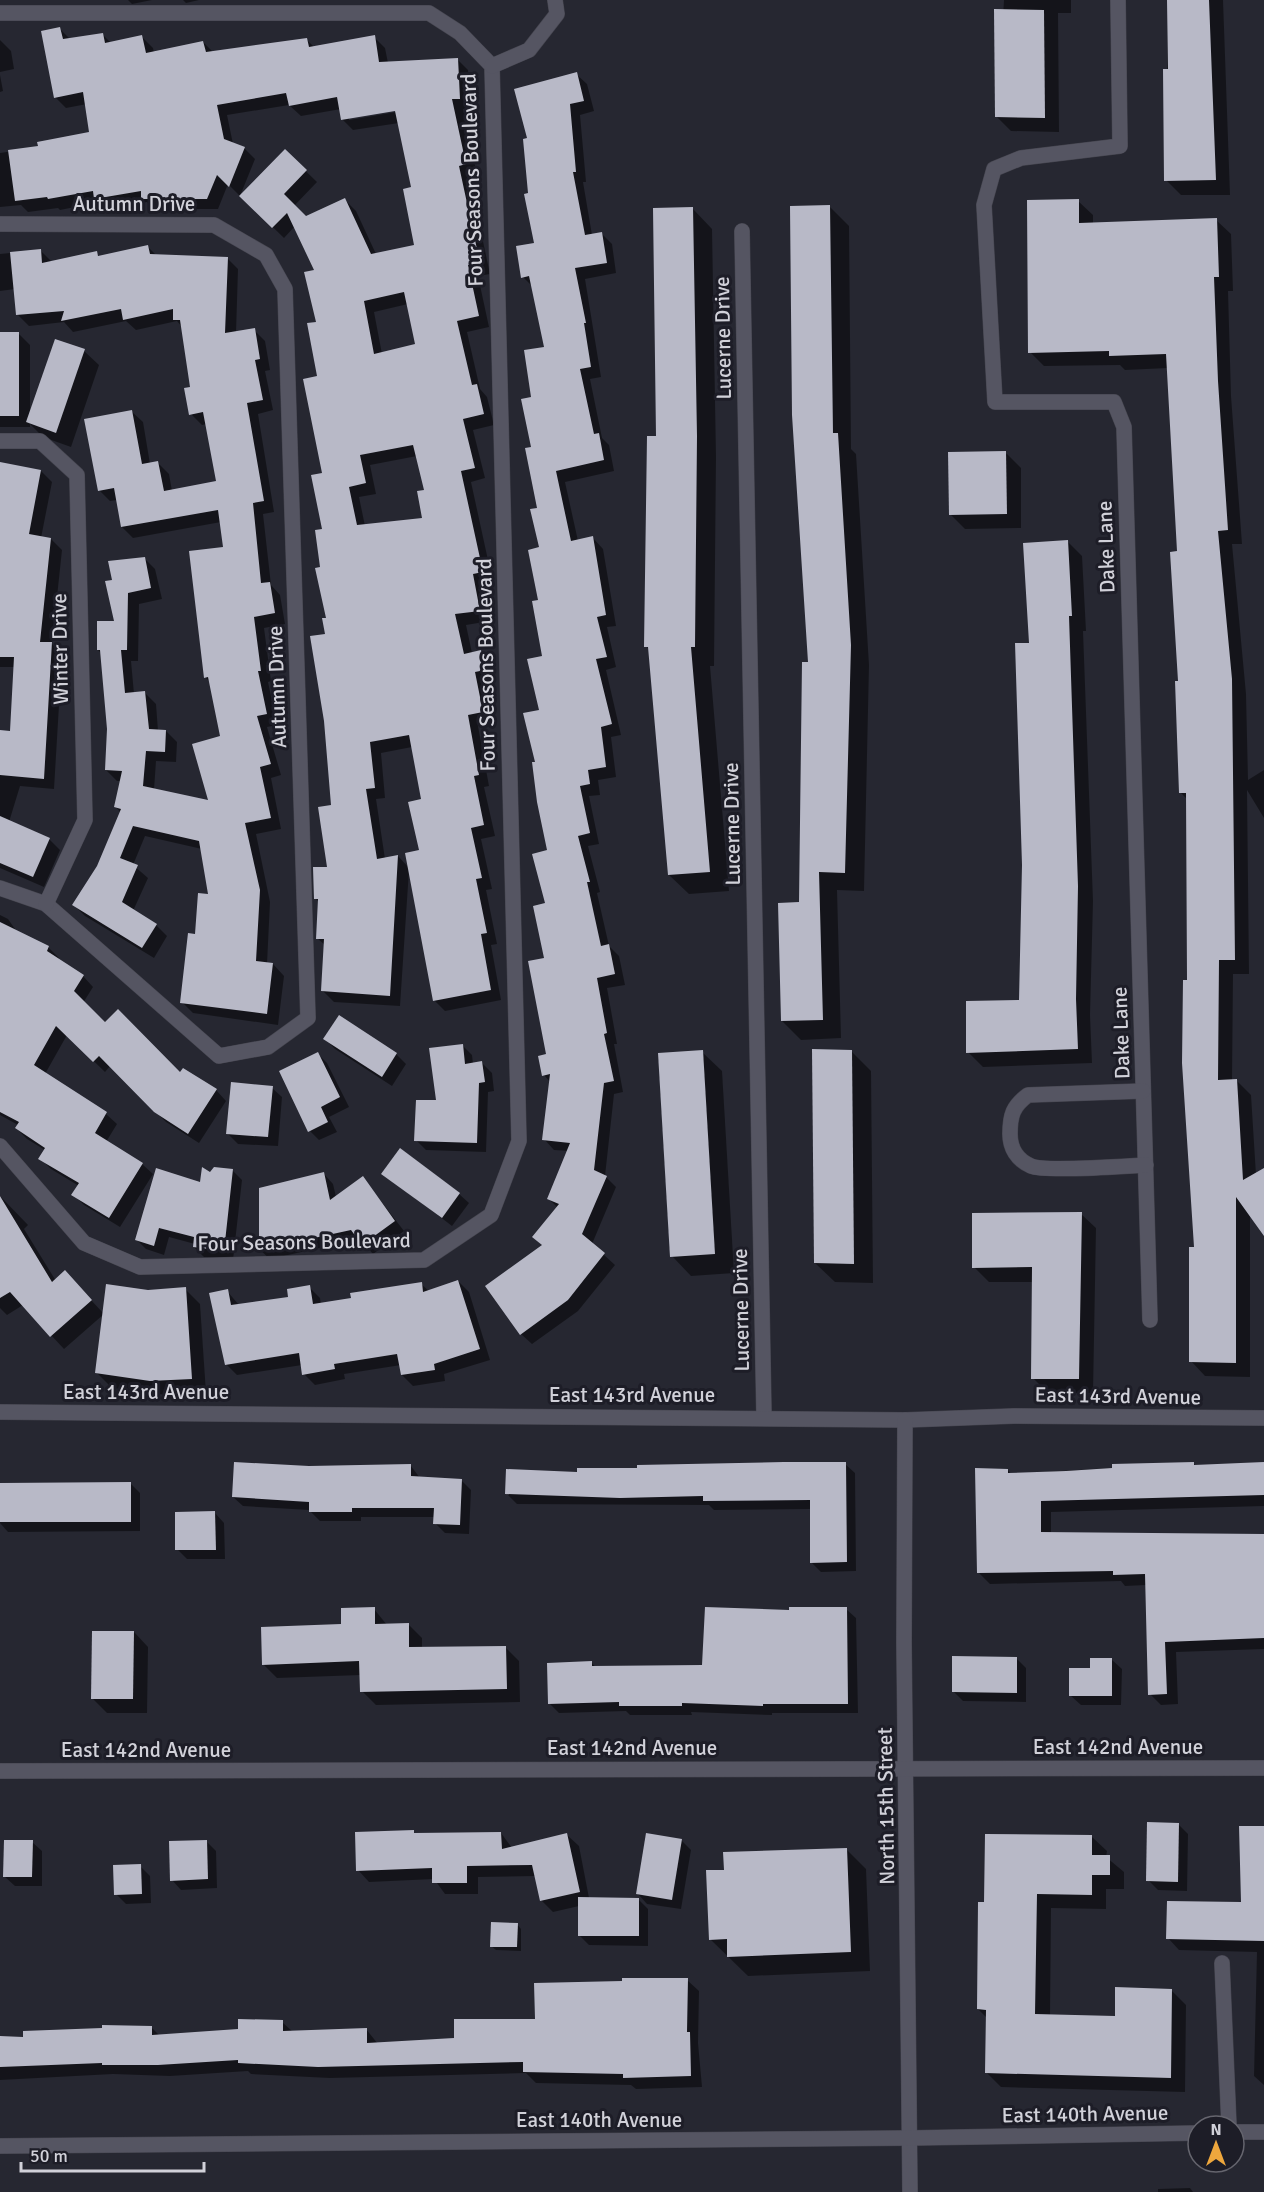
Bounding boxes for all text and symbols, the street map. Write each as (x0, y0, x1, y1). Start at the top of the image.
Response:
street label: Four Seasons Boulevard (455, 73, 489, 287)
street label: Autumn Drive (73, 191, 195, 217)
street label: Lucerne Drive (709, 276, 737, 400)
street label: Dake Lane (1091, 500, 1121, 594)
street label: Four Seasons Boulevard (471, 558, 501, 772)
street label: Winter Drive (46, 593, 74, 705)
street label: Autumn Drive (262, 625, 292, 749)
street label: Lucerne Drive (718, 762, 746, 886)
street label: Dake Lane (1106, 986, 1136, 1080)
street label: Four Seasons Boulevard (197, 1227, 411, 1257)
street label: Lucerne Drive (727, 1248, 755, 1372)
street label: East 143rd Avenue (63, 1379, 229, 1405)
street label: East 143rd Avenue (549, 1382, 715, 1408)
street label: East 143rd Avenue (1035, 1382, 1201, 1410)
street label: North 15th Street (872, 1727, 900, 1885)
street label: East 142nd Avenue (1033, 1734, 1203, 1760)
street label: East 142nd Avenue (547, 1735, 717, 1761)
street label: East 142nd Avenue (61, 1737, 231, 1763)
street label: East 140th Avenue (1001, 2100, 1169, 2128)
street label: East 140th Avenue (516, 2107, 682, 2133)
north arrow (1186, 2114, 1246, 2174)
text: N (1210, 2120, 1222, 2140)
scale bar (21, 2135, 204, 2173)
text: 50 m (30, 2145, 68, 2167)

